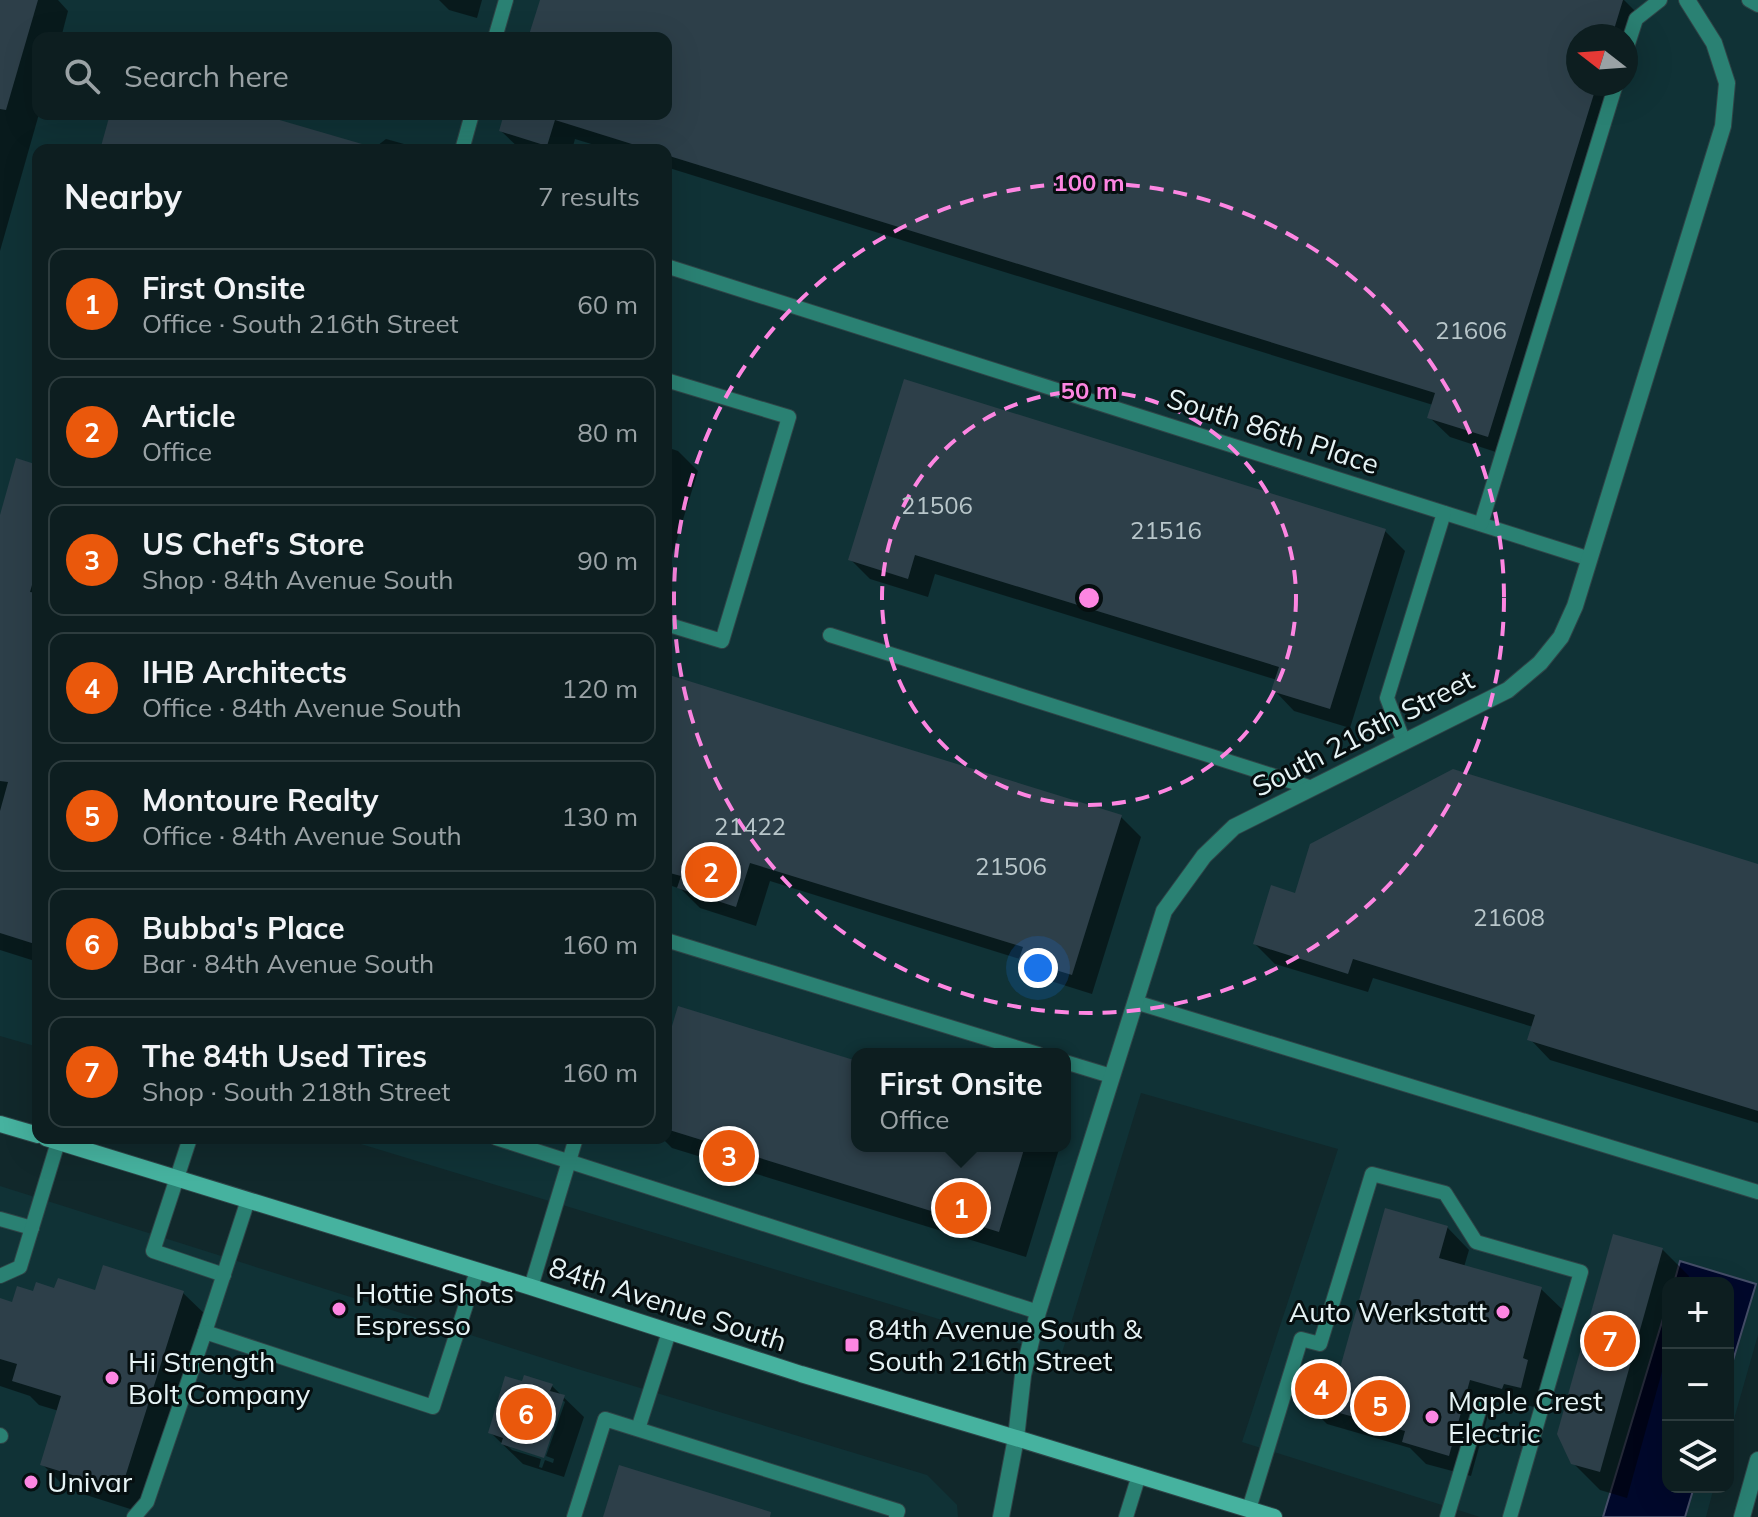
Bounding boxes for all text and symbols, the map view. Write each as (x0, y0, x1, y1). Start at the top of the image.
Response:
north arrow (1566, 24, 1638, 96)
search box (32, 32, 672, 120)
icon: search (60, 54, 104, 98)
text: Search here (124, 57, 289, 95)
text: 100 m (1053, 167, 1125, 197)
text: Nearby (64, 175, 182, 218)
text: 7 results (538, 180, 640, 213)
text: First Onsite (142, 269, 305, 307)
text: 1 (84, 288, 100, 321)
text: 60 m (577, 288, 638, 321)
text: Office · South 216th Street (142, 307, 459, 340)
house number: 21606 (1435, 315, 1507, 345)
text: 50 m (1061, 375, 1117, 405)
street label: South 86th Place (1163, 380, 1384, 481)
text: Article (142, 397, 236, 435)
text: 2 (84, 416, 100, 449)
text: 80 m (577, 416, 638, 449)
text: Office (142, 435, 212, 468)
house number: 21506 (901, 490, 973, 520)
house number: 21516 (1130, 515, 1202, 545)
text: US Chef's Store (142, 525, 365, 563)
text: 3 (84, 544, 100, 577)
text: 90 m (577, 544, 638, 577)
text: Shop · 84th Avenue South (142, 563, 454, 596)
centre of rings (1075, 584, 1103, 612)
text: IHB Architects (142, 653, 347, 691)
street label: South 216th Street (1246, 661, 1480, 804)
text: 4 (84, 672, 100, 705)
text: 120 m (562, 672, 638, 705)
text: Office · 84th Avenue South (142, 691, 462, 724)
text: Montoure Realty (142, 781, 378, 819)
text: 5 (84, 800, 100, 833)
text: 130 m (562, 800, 638, 833)
house number: 21422 (714, 811, 786, 841)
text: Office · 84th Avenue South (142, 819, 462, 852)
pin: 2 (685, 842, 737, 902)
house number: 21506 (975, 851, 1047, 881)
house number: 21608 (1473, 902, 1545, 932)
text: Bubba's Place (142, 909, 345, 947)
text: 6 (84, 928, 100, 961)
text: 160 m (562, 928, 638, 961)
text: Bar · 84th Avenue South (142, 947, 434, 980)
your location (1018, 948, 1058, 988)
text: The 84th Used Tires (142, 1037, 427, 1075)
popup (851, 1048, 1071, 1152)
text: 7 (84, 1056, 100, 1089)
text: 160 m (562, 1056, 638, 1089)
text: First Onsite (879, 1065, 1043, 1103)
text: Shop · South 218th Street (142, 1075, 450, 1108)
text: Office (879, 1103, 949, 1136)
pin: 3 (703, 1126, 755, 1186)
pin: 1 (935, 1178, 987, 1238)
street label: 84th Avenue South (545, 1249, 791, 1358)
place label: Hottie Shots Espresso (355, 1275, 514, 1342)
map controls (1662, 1277, 1734, 1493)
button: + (1662, 1277, 1734, 1349)
place label: Auto Werkstatt (1289, 1294, 1487, 1329)
marker: Hottie Shots Espresso (330, 1300, 348, 1318)
marker: Auto Werkstatt (1494, 1303, 1512, 1321)
place label: 84th Avenue South & South 216th Street (868, 1311, 1143, 1378)
pin: 7 (1584, 1311, 1636, 1371)
marker: 84th Avenue South & South 216th Street (843, 1336, 861, 1354)
place label: Hi Strength Bolt Company (128, 1344, 310, 1411)
button: − (1662, 1349, 1734, 1421)
pin: 4 (1295, 1359, 1347, 1419)
marker: Hi Strength Bolt Company (103, 1369, 121, 1387)
pin: 5 (1354, 1376, 1406, 1436)
place label: Maple Crest Electric (1448, 1383, 1603, 1450)
pin: 6 (500, 1384, 552, 1444)
marker: Maple Crest Electric (1423, 1408, 1441, 1426)
button: layers (1662, 1421, 1734, 1493)
place label: Univar (47, 1464, 133, 1499)
marker: Univar (22, 1473, 40, 1491)

